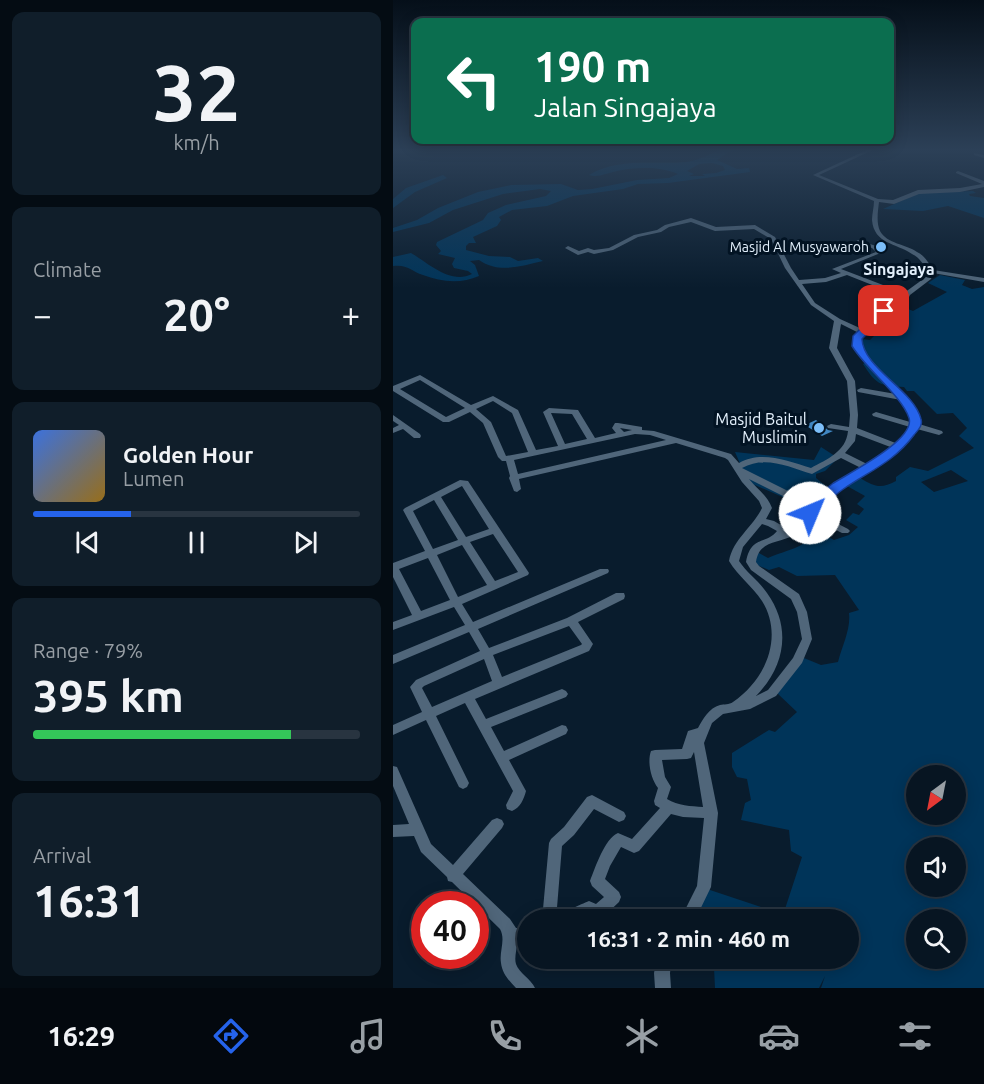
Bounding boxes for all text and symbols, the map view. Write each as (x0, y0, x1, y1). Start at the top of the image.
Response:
icon: left (435, 42, 513, 120)
text: 190 m (534, 43, 651, 90)
text: 32 (153, 48, 240, 136)
text: Jalan Singajaya (534, 92, 717, 122)
text: km/h (173, 131, 220, 154)
place label: Masjid Al Musyawaroh (730, 239, 869, 255)
marker: Masjid Al Musyawaroh (874, 240, 888, 254)
text: Climate (33, 258, 102, 281)
district label: Singajaya (863, 260, 935, 278)
pin (858, 285, 909, 336)
text: 20° (163, 289, 230, 340)
icon: arrive (867, 294, 900, 327)
text: − (33, 296, 52, 333)
text: + (341, 296, 360, 333)
place label: Masjid Baitul Muslimin (715, 410, 807, 446)
marker: Masjid Baitul Muslimin (812, 421, 826, 435)
text: Golden Hour (123, 442, 253, 467)
text: Lumen (123, 467, 184, 490)
position arrow (778, 481, 842, 545)
icon: previous (71, 526, 104, 559)
icon: pause (180, 526, 213, 559)
icon: next (289, 526, 322, 559)
text: Range · 79% (33, 639, 143, 662)
text: 395 km (33, 670, 184, 721)
north arrow (906, 765, 966, 825)
map controls (906, 765, 966, 969)
button: sound (906, 837, 966, 897)
text: Arrival (33, 844, 91, 867)
text: 16:31 (33, 875, 146, 926)
speed limit sign: 40 (411, 891, 489, 969)
button: search (906, 909, 966, 969)
text: 16:31 · 2 min · 460 m (586, 926, 790, 951)
icon: directions (210, 1015, 252, 1057)
icon: music (347, 1015, 389, 1057)
icon: phone (484, 1015, 526, 1057)
icon: climate (621, 1015, 663, 1057)
icon: car (758, 1015, 800, 1057)
icon: filters (894, 1015, 936, 1057)
text: 16:29 (47, 1021, 115, 1051)

